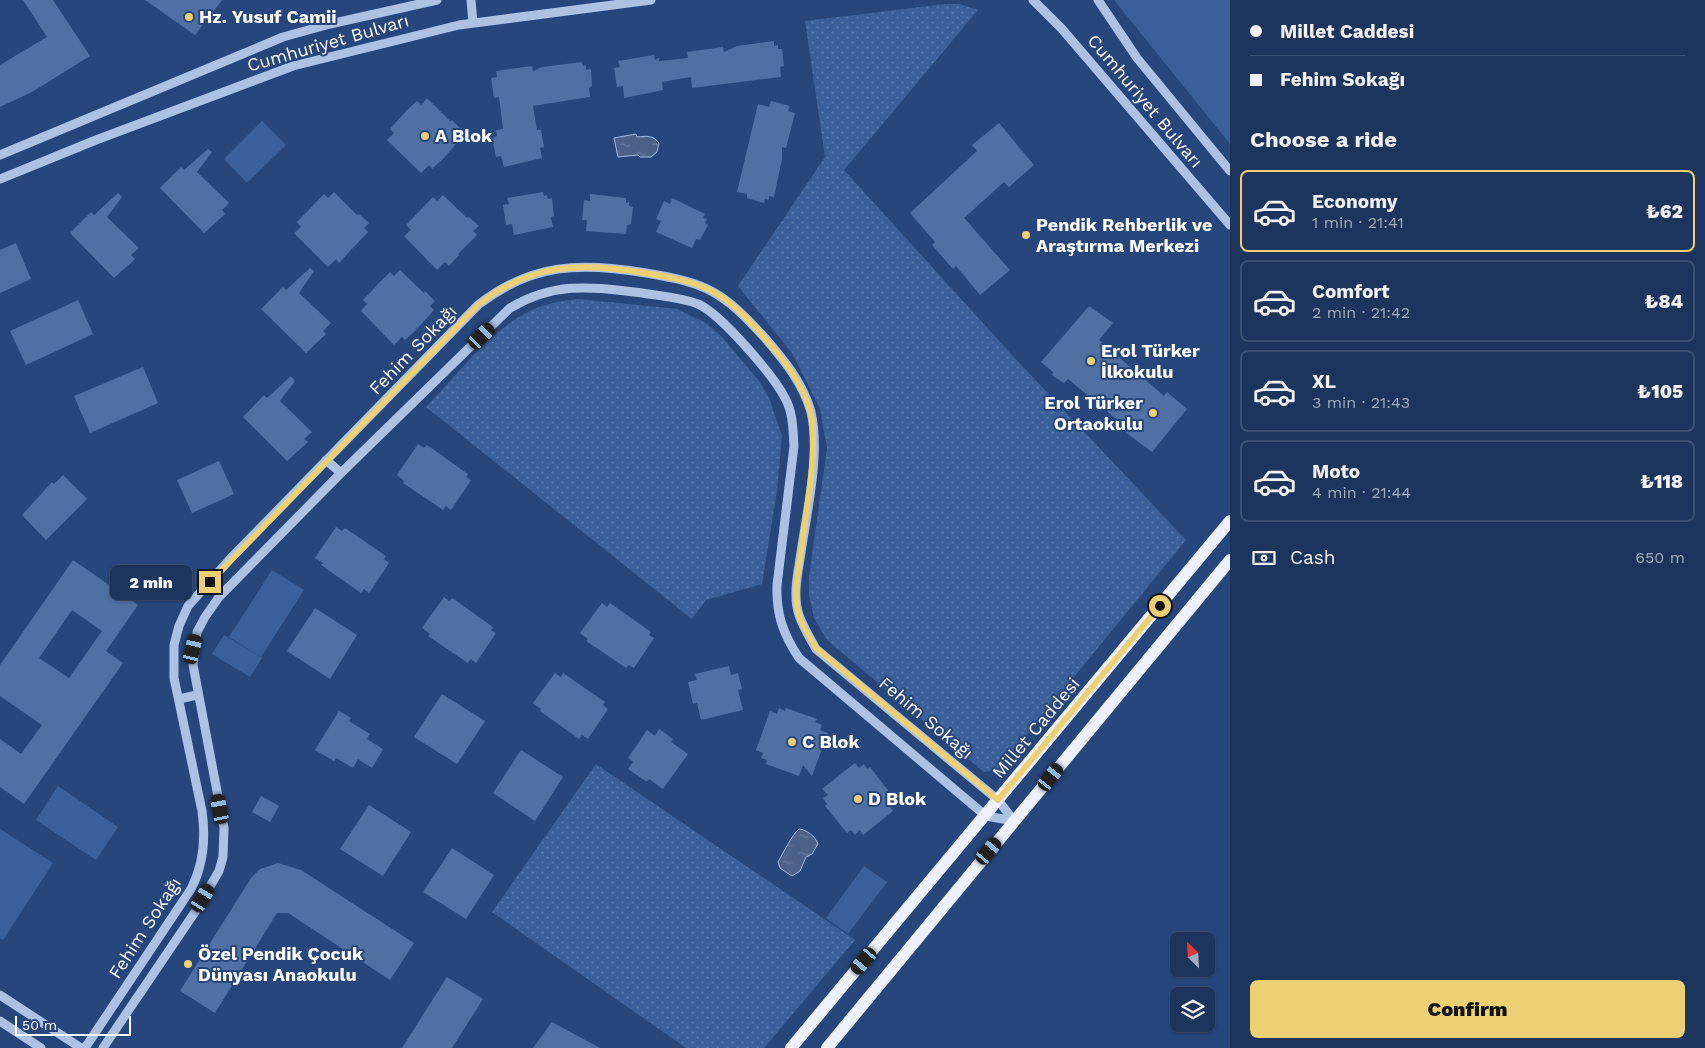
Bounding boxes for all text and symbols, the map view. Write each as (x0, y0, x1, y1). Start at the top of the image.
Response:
place label: Hz. Yusuf Camii (199, 6, 337, 27)
street label: Cumhuriyet Bulvarı (244, 9, 411, 76)
marker: Hz. Yusuf Camii (183, 11, 195, 23)
text: Millet Caddesi (1280, 20, 1414, 43)
street label: Cumhuriyet Bulvarı (1083, 30, 1207, 172)
text: Fehim Sokağı (1280, 68, 1405, 91)
place label: A Blok (435, 125, 493, 146)
text: Choose a ride (1250, 127, 1397, 152)
marker: A Blok (419, 130, 431, 142)
icon: car (1252, 189, 1297, 234)
text: Economy (1312, 190, 1397, 213)
text: ₺62 (1646, 200, 1683, 223)
text: 1 min · 21:41 (1312, 213, 1404, 232)
place label: Pendik Rehberlik ve Araştırma Merkezi (1036, 214, 1212, 256)
marker: Pendik Rehberlik ve Araştırma Merkezi (1020, 229, 1032, 241)
icon: car (1252, 279, 1297, 324)
text: Comfort (1312, 280, 1390, 303)
text: ₺84 (1645, 290, 1683, 313)
street label: Fehim Sokağı (365, 300, 461, 399)
text: 2 min · 21:42 (1312, 303, 1410, 322)
car (465, 320, 498, 352)
place label: Erol Türker İlkokulu (1101, 340, 1200, 382)
marker: Erol Türker İlkokulu (1085, 355, 1097, 367)
icon: car (1252, 369, 1297, 414)
text: XL (1312, 370, 1336, 393)
text: ₺105 (1637, 380, 1683, 403)
place label: Erol Türker Ortaokulu (1044, 392, 1143, 434)
text: 3 min · 21:43 (1312, 393, 1410, 412)
marker: Erol Türker Ortaokulu (1147, 407, 1159, 419)
icon: car (1252, 459, 1297, 504)
text: Moto (1312, 460, 1360, 483)
text: ₺118 (1640, 470, 1683, 493)
text: 4 min · 21:44 (1312, 483, 1411, 502)
icon: cash (1250, 544, 1278, 572)
text: Cash (1290, 546, 1336, 569)
text: 650 m (1635, 548, 1685, 567)
callout: 2 min (110, 564, 192, 600)
route end (199, 571, 221, 593)
text: 2 min (129, 573, 173, 592)
route start (1149, 595, 1171, 617)
car (182, 633, 203, 665)
street label: Fehim Sokağı (875, 672, 978, 763)
street label: Millet Caddesi (987, 673, 1084, 782)
place label: C Blok (802, 731, 860, 752)
marker: C Blok (786, 736, 798, 748)
car (1035, 761, 1066, 793)
place label: D Blok (868, 788, 927, 809)
car (209, 793, 230, 825)
marker: D Blok (852, 793, 864, 805)
car (973, 835, 1004, 867)
street label: Fehim Sokağı (104, 873, 185, 982)
car (188, 881, 217, 915)
north arrow (1170, 932, 1215, 978)
map controls (1170, 932, 1215, 1032)
place label: Özel Pendik Çocuk Dünyası Anaokulu (198, 943, 364, 985)
car (848, 945, 879, 977)
marker: Özel Pendik Çocuk Dünyası Anaokulu (182, 958, 194, 970)
button: Confirm (1250, 980, 1685, 1038)
button: layers (1170, 987, 1215, 1032)
scale bar (15, 1013, 131, 1036)
text: 50 m (22, 1017, 57, 1033)

